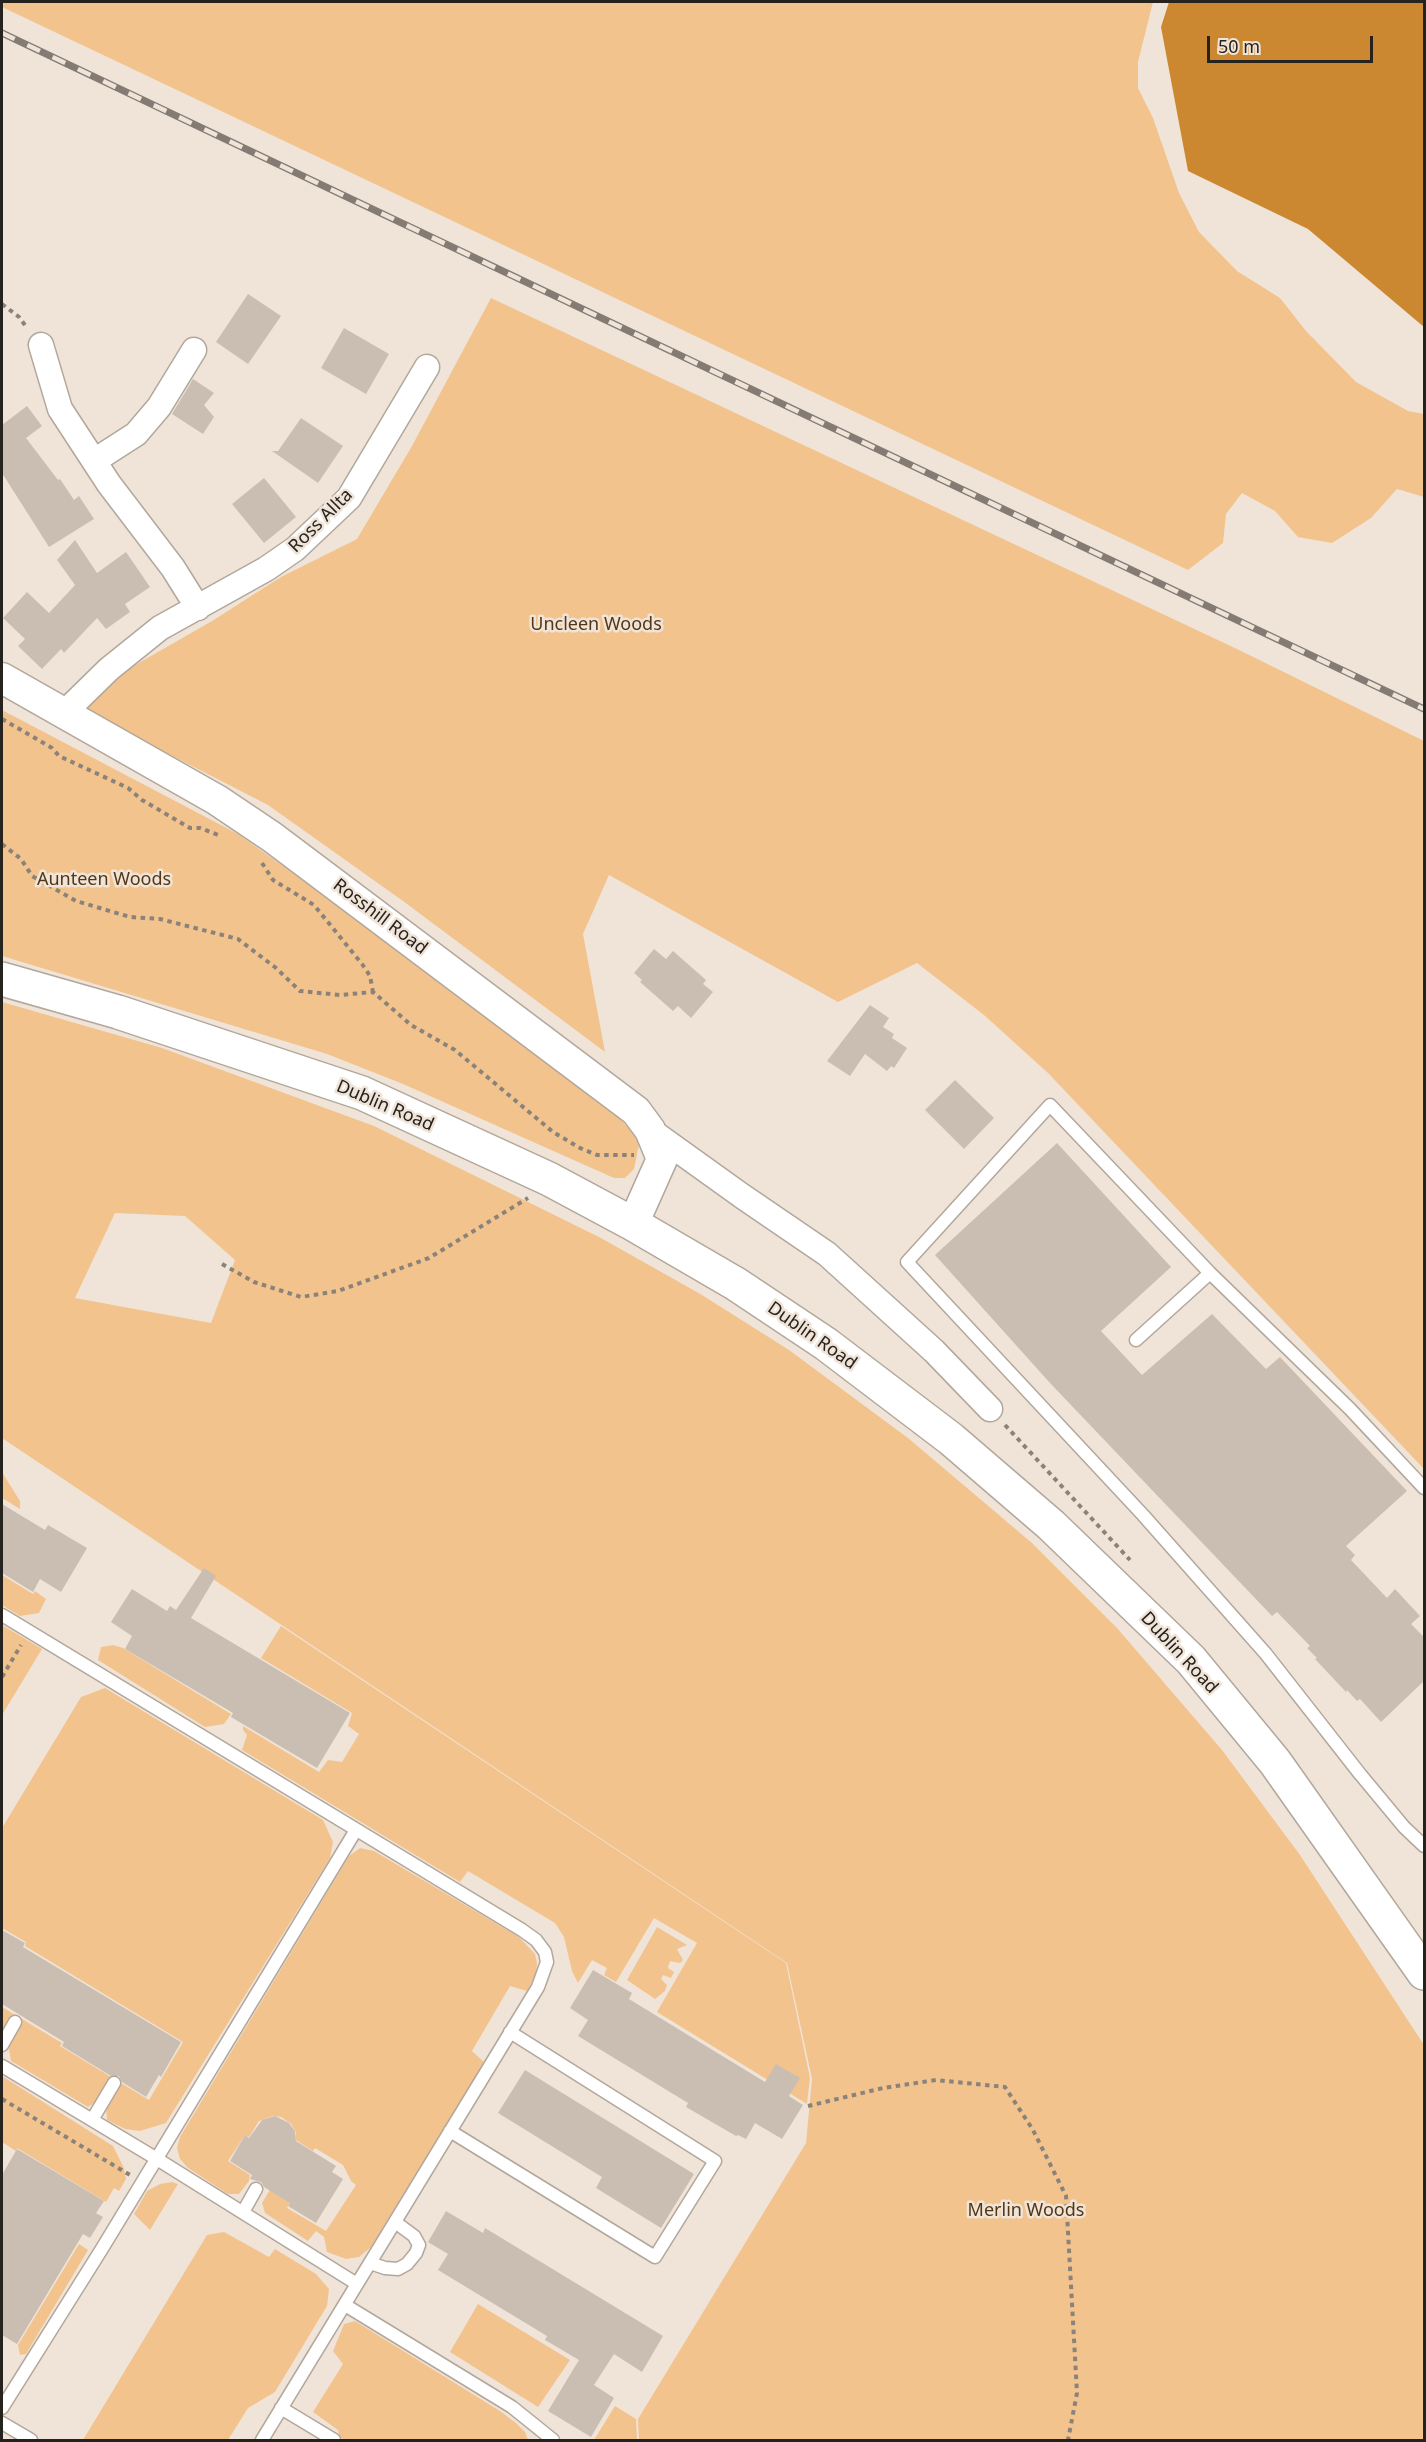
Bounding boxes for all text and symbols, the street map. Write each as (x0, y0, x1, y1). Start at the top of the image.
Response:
scale bar (1210, 24, 1376, 62)
text: 50 m (1218, 34, 1260, 58)
street label: Ross Allta (285, 485, 357, 557)
park label: Uncleen Woods (530, 614, 662, 636)
park label: Aunteen Woods (37, 869, 171, 891)
street label: Rosshill Road (329, 875, 431, 959)
street label: Dublin Road (333, 1076, 437, 1136)
street label: Dublin Road (763, 1297, 861, 1375)
street label: Dublin Road (1136, 1608, 1222, 1698)
park label: Merlin Woods (968, 2200, 1084, 2222)

